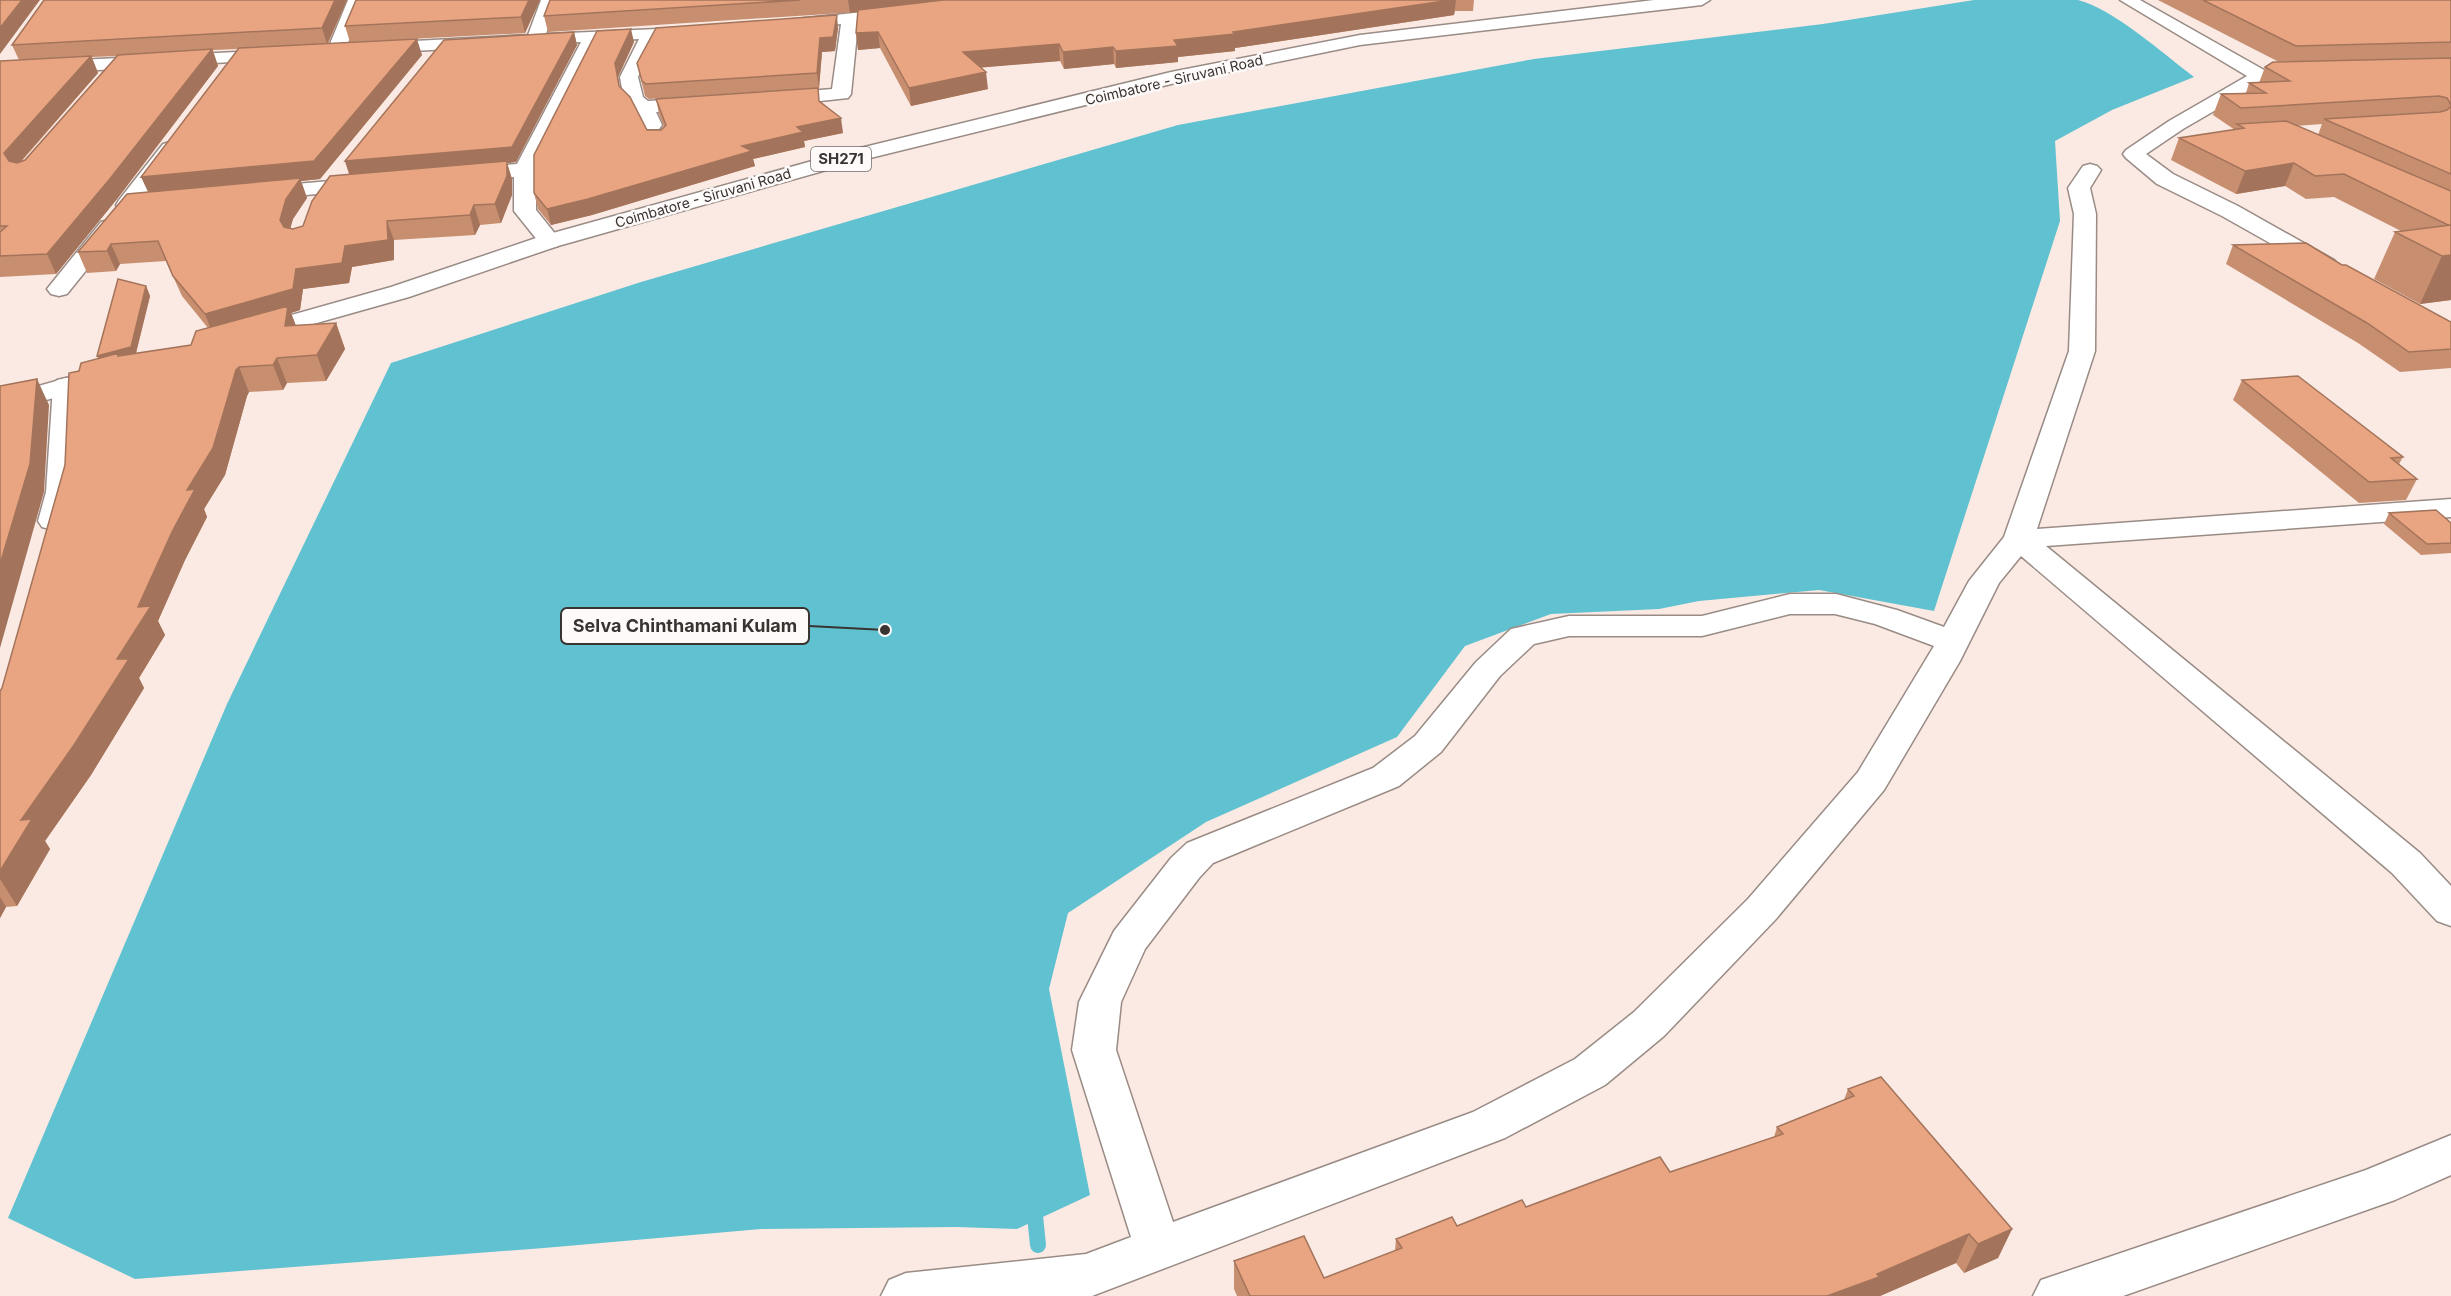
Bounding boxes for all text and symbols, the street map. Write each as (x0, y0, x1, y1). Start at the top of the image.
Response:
street label: Coimbatore - Siruvani Road (1083, 51, 1265, 108)
road number: SH271 (811, 147, 871, 171)
street label: Coimbatore - Siruvani Road (613, 164, 793, 231)
callout: Selva Chinthamani Kulam (561, 608, 809, 644)
text: Selva Chinthamani Kulam (573, 615, 797, 636)

